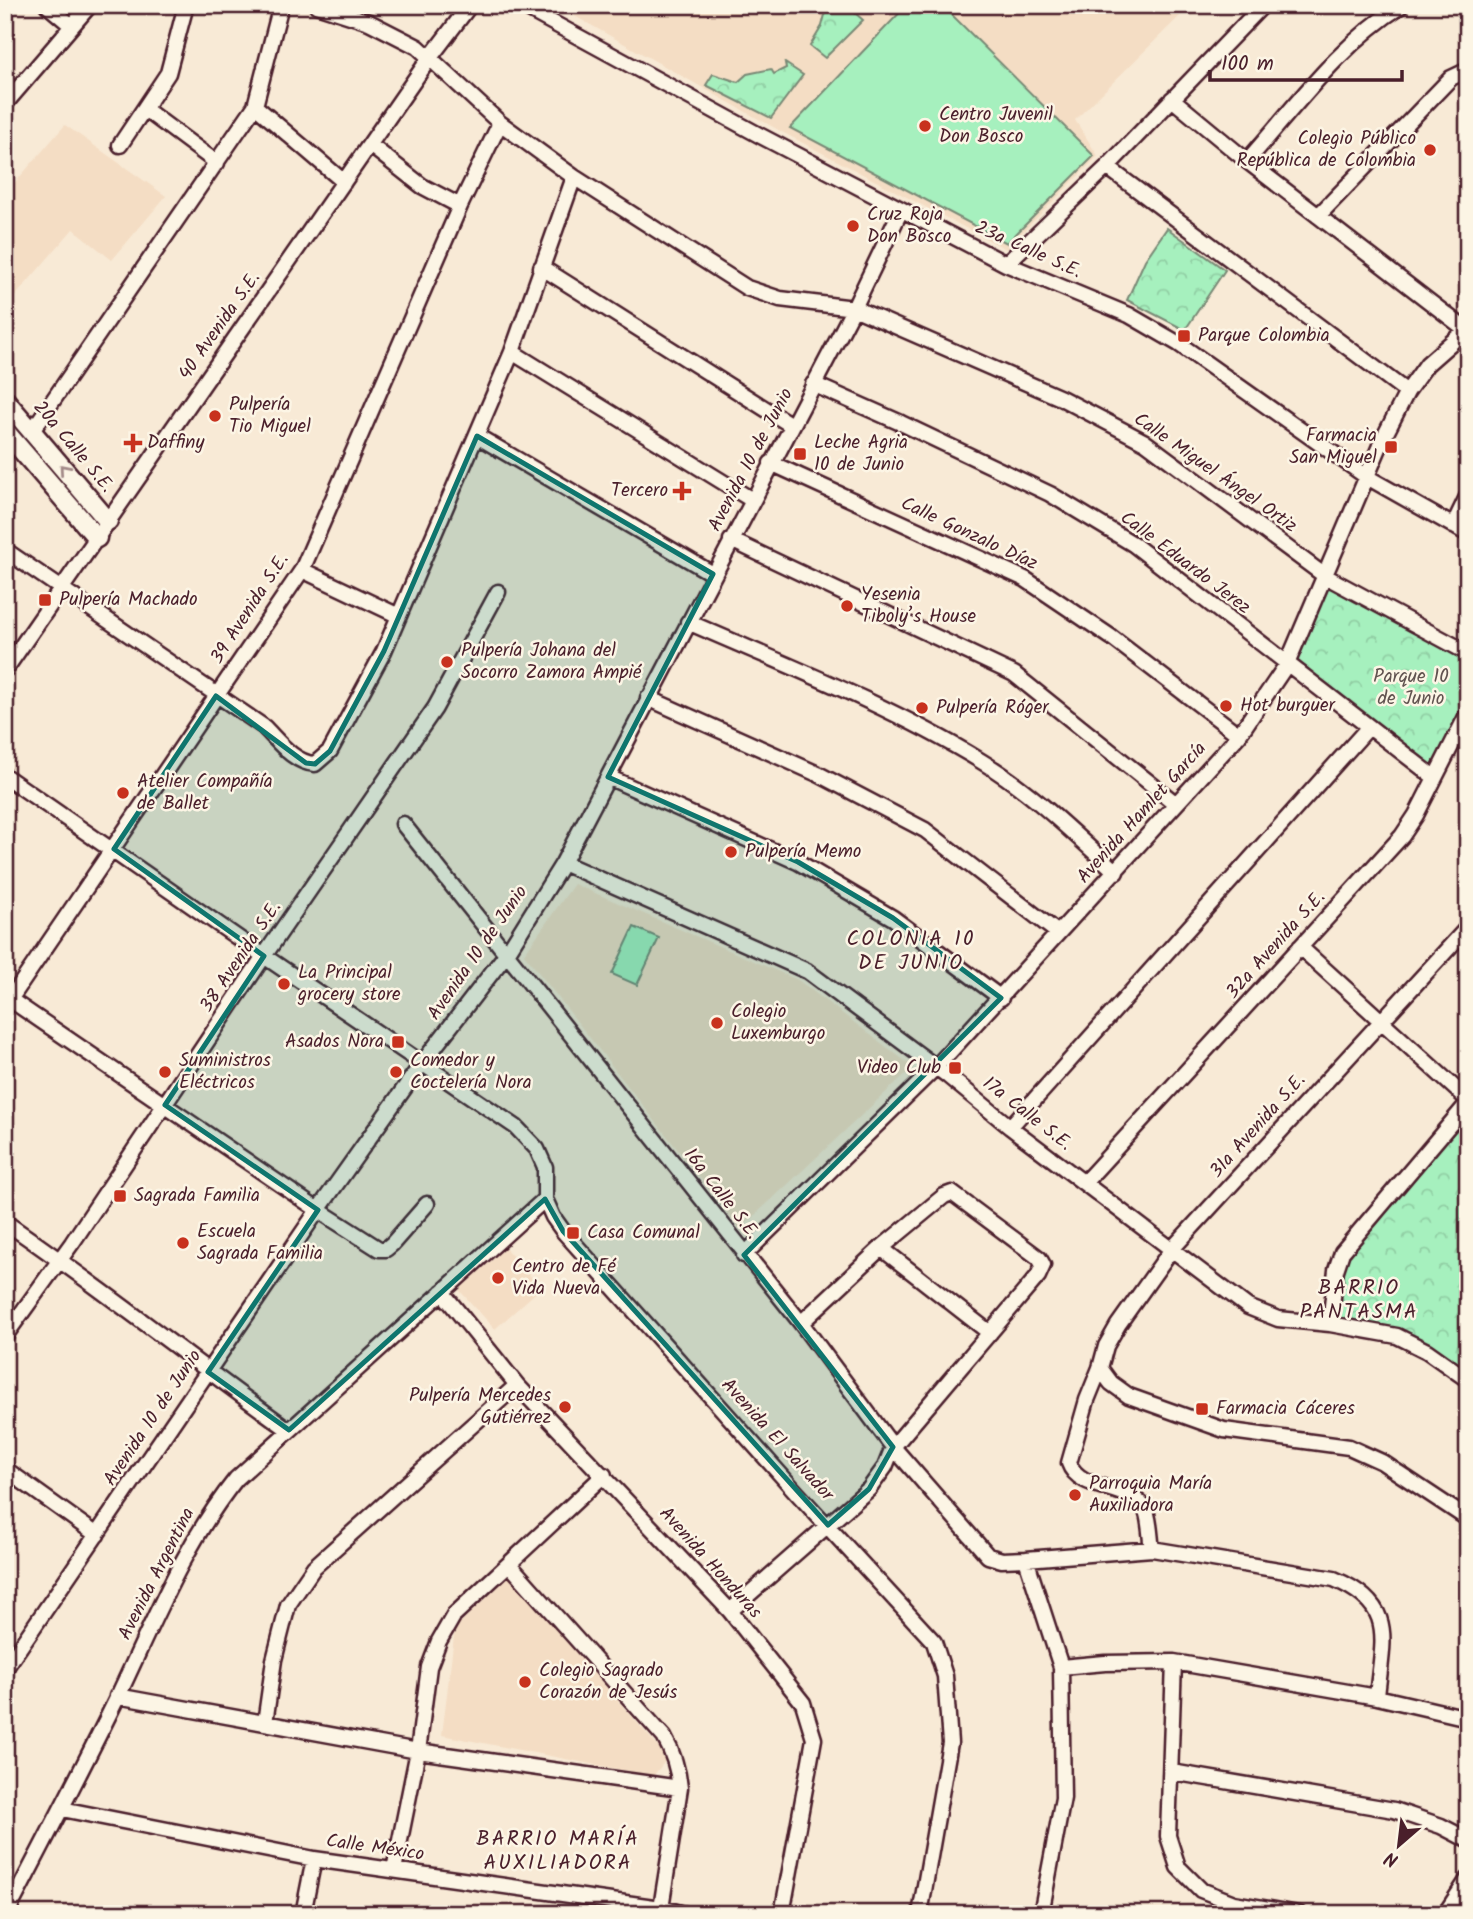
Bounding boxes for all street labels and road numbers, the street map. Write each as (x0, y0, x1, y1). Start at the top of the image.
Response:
street label: 23a Calle S.E. (970, 213, 1086, 287)
street label: 40 Avenida S.E. (171, 266, 269, 386)
street label: Avenida 10 de Junio (700, 383, 802, 537)
street label: 20a Calle S.E. (25, 394, 121, 500)
street label: Calle Miguel Ángel Ortiz (1127, 405, 1303, 541)
street label: Calle Gonzalo Díaz (895, 489, 1043, 579)
street label: Calle Eduardo Jerez (1113, 504, 1257, 622)
street label: 39 Avenida S.E. (203, 548, 297, 670)
street label: Avenida Hamlet García (1070, 735, 1214, 891)
street label: Avenida 10 de Junio (420, 879, 536, 1027)
street label: 32a Avenida S.E. (1219, 884, 1333, 1006)
street label: 38 Avenida S.E. (193, 895, 289, 1019)
street label: 31a Avenida S.E. (1203, 1067, 1313, 1185)
street label: 17a Calle S.E. (976, 1069, 1078, 1159)
street label: 16a Calle S.E. (676, 1142, 766, 1246)
street label: Avenida 10 de Junio (96, 1344, 210, 1492)
street label: Avenida El Salvador (713, 1372, 842, 1510)
street label: Avenida Honduras (651, 1500, 769, 1626)
street label: Avenida Argentina (111, 1502, 203, 1646)
street label: Calle México (324, 1826, 426, 1870)

